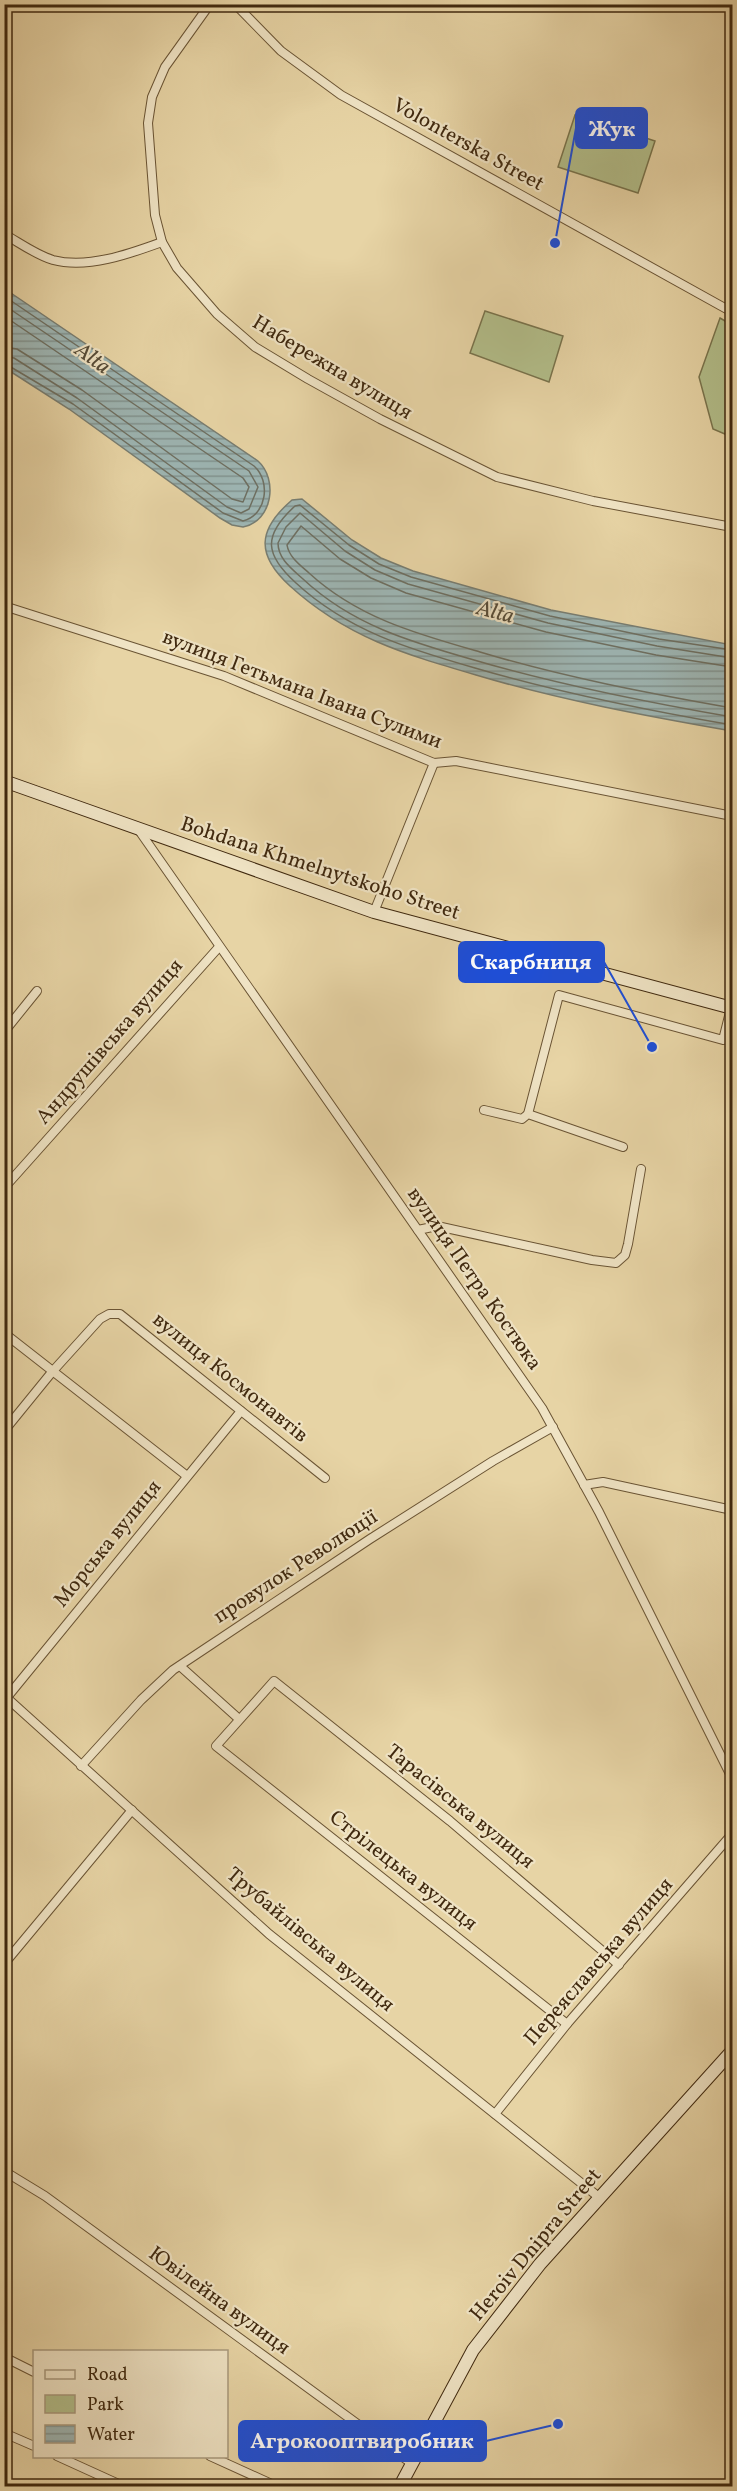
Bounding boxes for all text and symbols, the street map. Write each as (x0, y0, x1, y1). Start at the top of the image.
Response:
street label: Volonterska Street (387, 91, 549, 199)
callout: Жук (576, 108, 647, 148)
text: Жук (589, 115, 635, 146)
street label: Набережна вулиця (246, 309, 418, 427)
water label: Alta (67, 335, 116, 383)
water label: Alta (472, 593, 517, 633)
street label: вулиця Гетьмана Івана Сулими (158, 623, 446, 757)
street label: Bohdana Khmelnytskoho Street (177, 810, 463, 928)
callout: Скарбниця (459, 942, 604, 982)
text: Скарбниця (470, 948, 592, 979)
street label: Андрушівська вулиця (30, 953, 190, 1131)
street label: вулиця Петра Костюка (400, 1182, 548, 1376)
street label: вулиця Космонавтів (146, 1306, 314, 1450)
street label: Морська вулиця (47, 1474, 169, 1614)
street label: провулок Революції (208, 1503, 384, 1631)
street label: Тарасівська вулиця (379, 1738, 541, 1876)
street label: Стрілецька вулиця (323, 1804, 483, 1938)
street label: Трубайлівська вулиця (220, 1861, 400, 2019)
street label: Переяславська вулиця (518, 1871, 680, 2052)
street label: Heroiv Dnipra Street (463, 2162, 609, 2328)
street label: Ювілейна вулиця (142, 2240, 296, 2362)
legend (33, 2350, 228, 2458)
text: Road (87, 2363, 128, 2388)
text: Park (87, 2393, 124, 2418)
callout: Агрокооптвиробник (239, 2421, 486, 2461)
text: Water (87, 2423, 135, 2448)
text: Агрокооптвиробник (250, 2427, 474, 2458)

